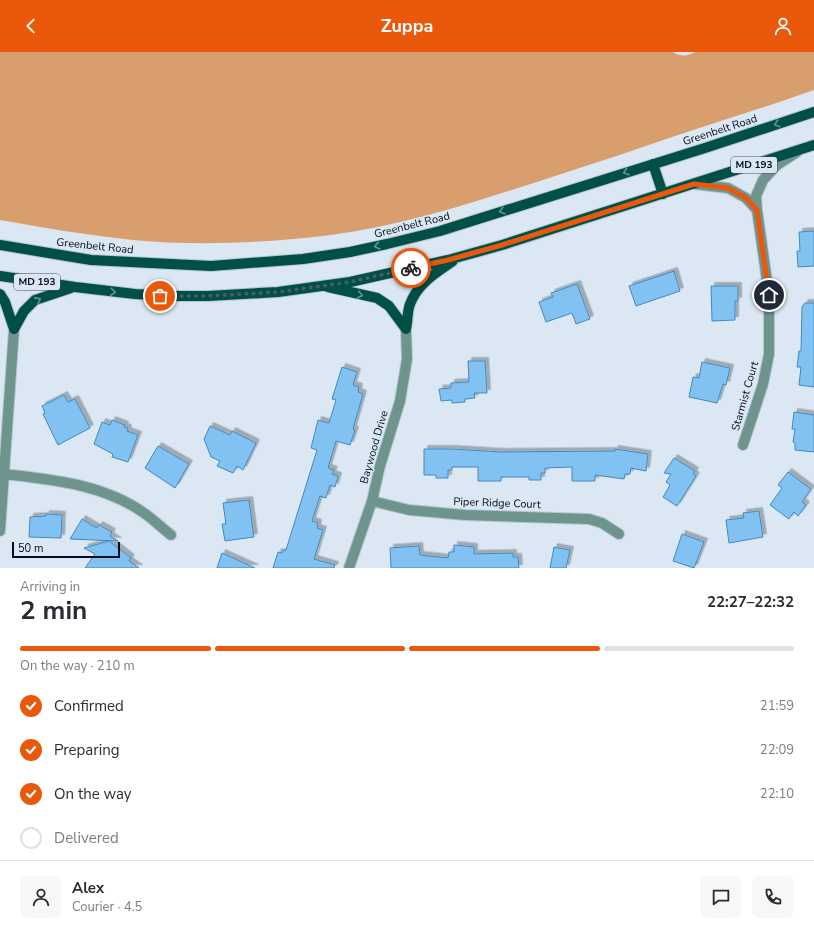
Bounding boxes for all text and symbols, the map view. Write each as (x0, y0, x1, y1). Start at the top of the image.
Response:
text: Zuppa (381, 14, 433, 38)
icon: back (20, 15, 42, 37)
icon: person (772, 15, 794, 37)
street label: Greenbelt Road (681, 111, 759, 149)
one-way arrow (774, 119, 781, 128)
road number: MD 193 (731, 157, 777, 173)
one-way arrow (623, 167, 630, 176)
one-way arrow (499, 207, 506, 215)
street label: Greenbelt Road (373, 208, 451, 242)
street label: Greenbelt Road (56, 234, 134, 258)
one-way arrow (374, 242, 380, 250)
courier (391, 248, 431, 288)
icon: bike (400, 257, 422, 279)
road number: MD 193 (14, 274, 60, 290)
pin (752, 278, 786, 312)
pin (143, 279, 177, 313)
icon: home (758, 284, 780, 306)
icon: bag (149, 285, 171, 307)
one-way arrow (110, 287, 116, 296)
one-way arrow (357, 290, 364, 298)
one-way arrow (34, 297, 41, 305)
street label: Starmist Court (728, 359, 762, 432)
street label: Baywood Drive (356, 408, 392, 486)
street label: Piper Ridge Court (453, 494, 541, 512)
scale bar (12, 540, 120, 559)
text: 50 m (18, 541, 43, 556)
text: Arriving in (20, 578, 80, 596)
text: 22:27–22:32 (707, 592, 794, 612)
text: 2 min (20, 593, 87, 628)
text: On the way · 210 m (20, 657, 135, 675)
icon: check (20, 695, 42, 717)
text: Confirmed (54, 696, 124, 716)
text: 21:59 (760, 697, 794, 715)
icon: check (20, 739, 42, 761)
text: Preparing (54, 740, 119, 760)
text: 22:09 (760, 741, 794, 759)
icon: check (20, 783, 42, 805)
text: On the way (54, 784, 132, 804)
text: 22:10 (760, 785, 794, 803)
text: Delivered (54, 828, 119, 848)
button: person (20, 876, 62, 918)
button: chat (700, 876, 742, 918)
button: phone (752, 876, 794, 918)
text: Alex (72, 878, 104, 898)
text: Courier · 4.5 (72, 898, 142, 916)

